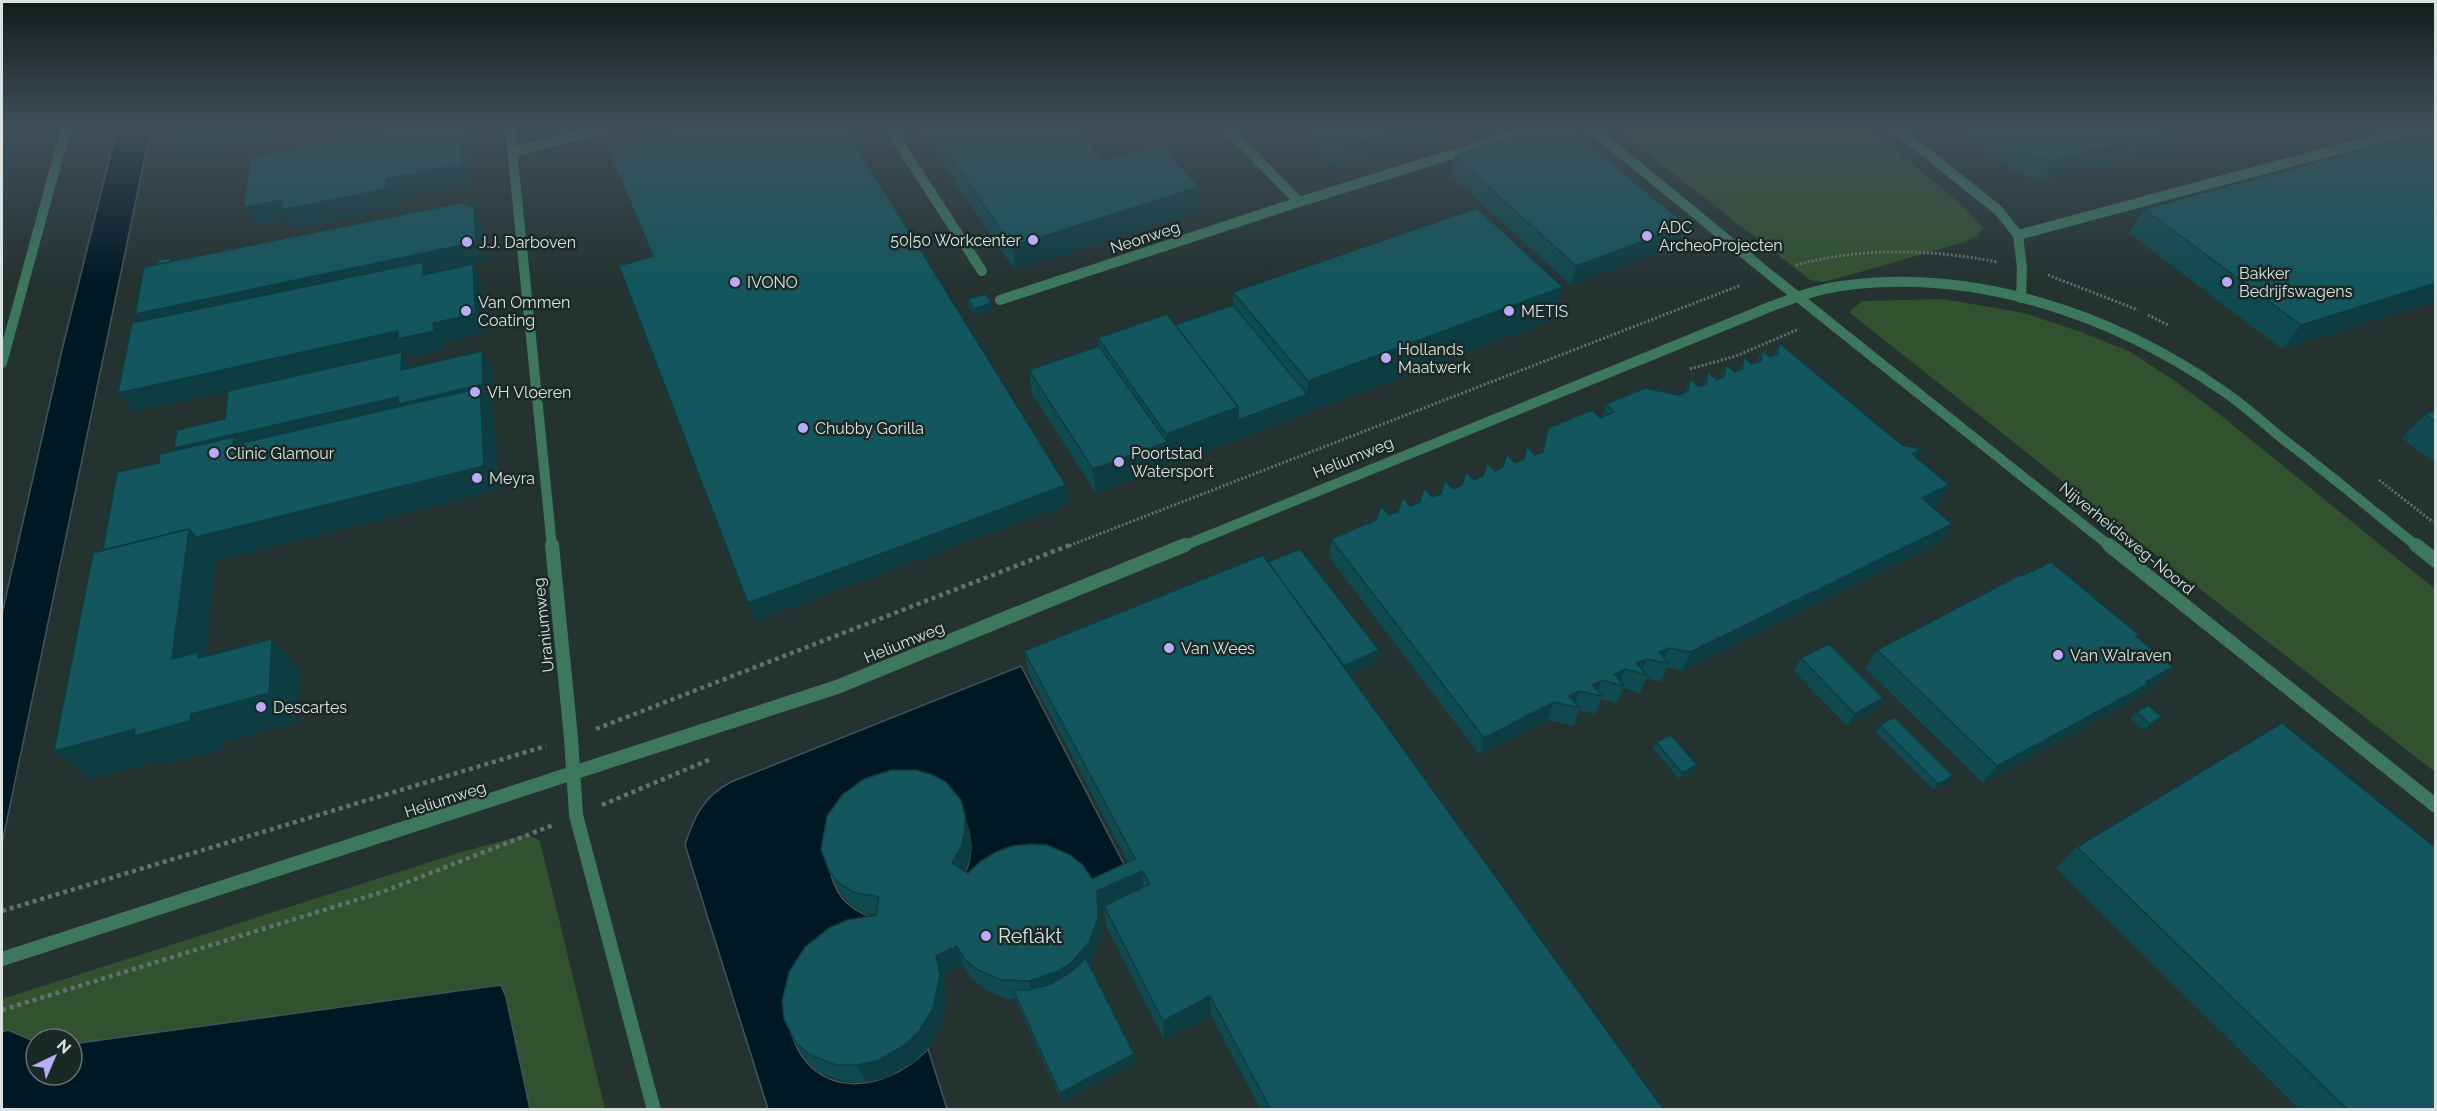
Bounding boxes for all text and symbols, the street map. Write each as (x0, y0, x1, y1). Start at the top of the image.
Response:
street label: Neonweg (1108, 217, 1182, 258)
place label: ADC ArcheoProjecten (1659, 218, 1783, 255)
marker: ADC ArcheoProjecten (1640, 229, 1654, 243)
place label: 50|50 Workcenter (890, 231, 1021, 250)
place label: J.J. Darboven (479, 233, 576, 252)
marker: 50|50 Workcenter (1026, 233, 1040, 247)
marker: J.J. Darboven (460, 235, 474, 249)
place label: Bakker Bedrijfswagens (2239, 264, 2353, 301)
place label: IVONO (747, 273, 798, 292)
marker: IVONO (728, 275, 742, 289)
marker: Bakker Bedrijfswagens (2220, 275, 2234, 289)
place label: Van Ommen Coating (478, 293, 570, 330)
place label: METIS (1521, 302, 1569, 321)
marker: Van Ommen Coating (459, 304, 473, 318)
marker: METIS (1502, 304, 1516, 318)
place label: Hollands Maatwerk (1398, 340, 1471, 377)
marker: Hollands Maatwerk (1379, 351, 1393, 365)
place label: VH Vloeren (487, 383, 571, 402)
marker: VH Vloeren (468, 385, 482, 399)
place label: Chubby Gorilla (815, 419, 924, 438)
marker: Chubby Gorilla (796, 421, 810, 435)
street label: Heliumweg (1310, 433, 1396, 482)
place label: Clinic Glamour (226, 444, 335, 463)
place label: Poortstad Watersport (1131, 444, 1215, 481)
marker: Clinic Glamour (207, 446, 221, 460)
marker: Poortstad Watersport (1112, 455, 1126, 469)
place label: Meyra (489, 469, 535, 488)
marker: Meyra (470, 471, 484, 485)
street label: Nijverheidsweg-Noord (2056, 478, 2198, 599)
street label: Uraniumweg (529, 577, 558, 673)
street label: Heliumweg (861, 618, 947, 667)
place label: Van Wees (1181, 639, 1255, 658)
marker: Van Wees (1162, 641, 1176, 655)
place label: Van Walraven (2070, 646, 2172, 665)
marker: Van Walraven (2051, 648, 2065, 662)
place label: Descartes (273, 698, 347, 717)
marker: Descartes (254, 700, 268, 714)
street label: Heliumweg (402, 777, 488, 822)
place label: Refläkt (998, 924, 1063, 948)
marker: Refläkt (979, 929, 993, 943)
north arrow (24, 1027, 84, 1087)
text: N (53, 1035, 75, 1058)

